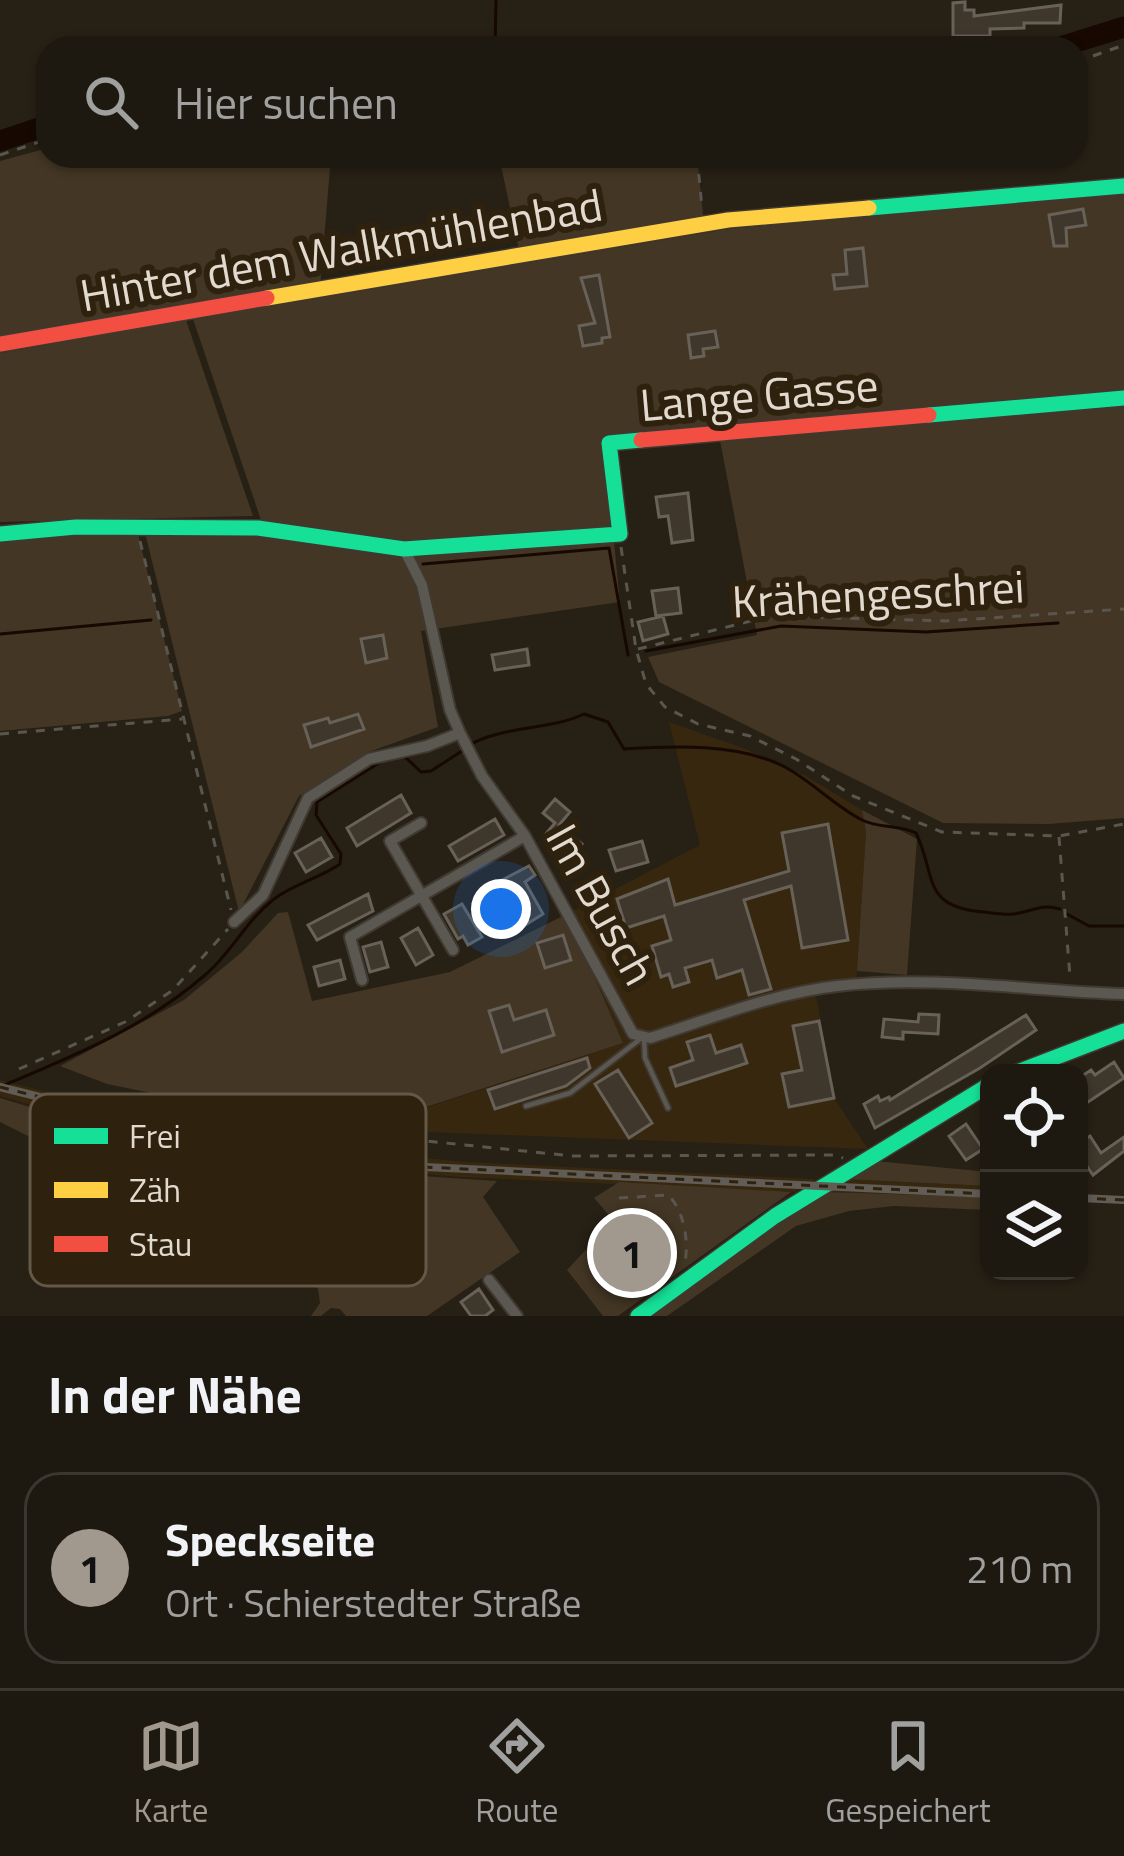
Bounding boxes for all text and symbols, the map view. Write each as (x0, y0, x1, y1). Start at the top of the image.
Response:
search box (36, 36, 1088, 168)
text: Hier suchen (174, 68, 398, 136)
icon: search (78, 69, 144, 135)
street label: Hinter dem Walkmühlenbad (75, 170, 607, 328)
street label: Lange Gasse (637, 350, 881, 438)
street label: Krähengeschrei (730, 551, 1026, 635)
street label: Im Busch (530, 811, 674, 997)
your location (471, 879, 531, 939)
map controls (980, 1064, 1088, 1280)
button: locate (980, 1064, 1088, 1172)
legend (30, 1094, 426, 1286)
text: Frei (129, 1111, 181, 1161)
text: Zäh (129, 1165, 181, 1215)
button: layers (980, 1172, 1088, 1280)
pin: 1 (593, 1208, 671, 1298)
text: Stau (129, 1219, 192, 1269)
text: In der Nähe (48, 1355, 302, 1433)
text: Speckseite (165, 1505, 375, 1573)
text: 1 (79, 1539, 101, 1598)
text: 210 m (966, 1539, 1073, 1598)
text: Ort · Schierstedter Straße (165, 1573, 582, 1632)
tab: Karte (133, 1713, 208, 1835)
tab: Route (475, 1713, 558, 1835)
tab: Gespeichert (825, 1713, 991, 1835)

